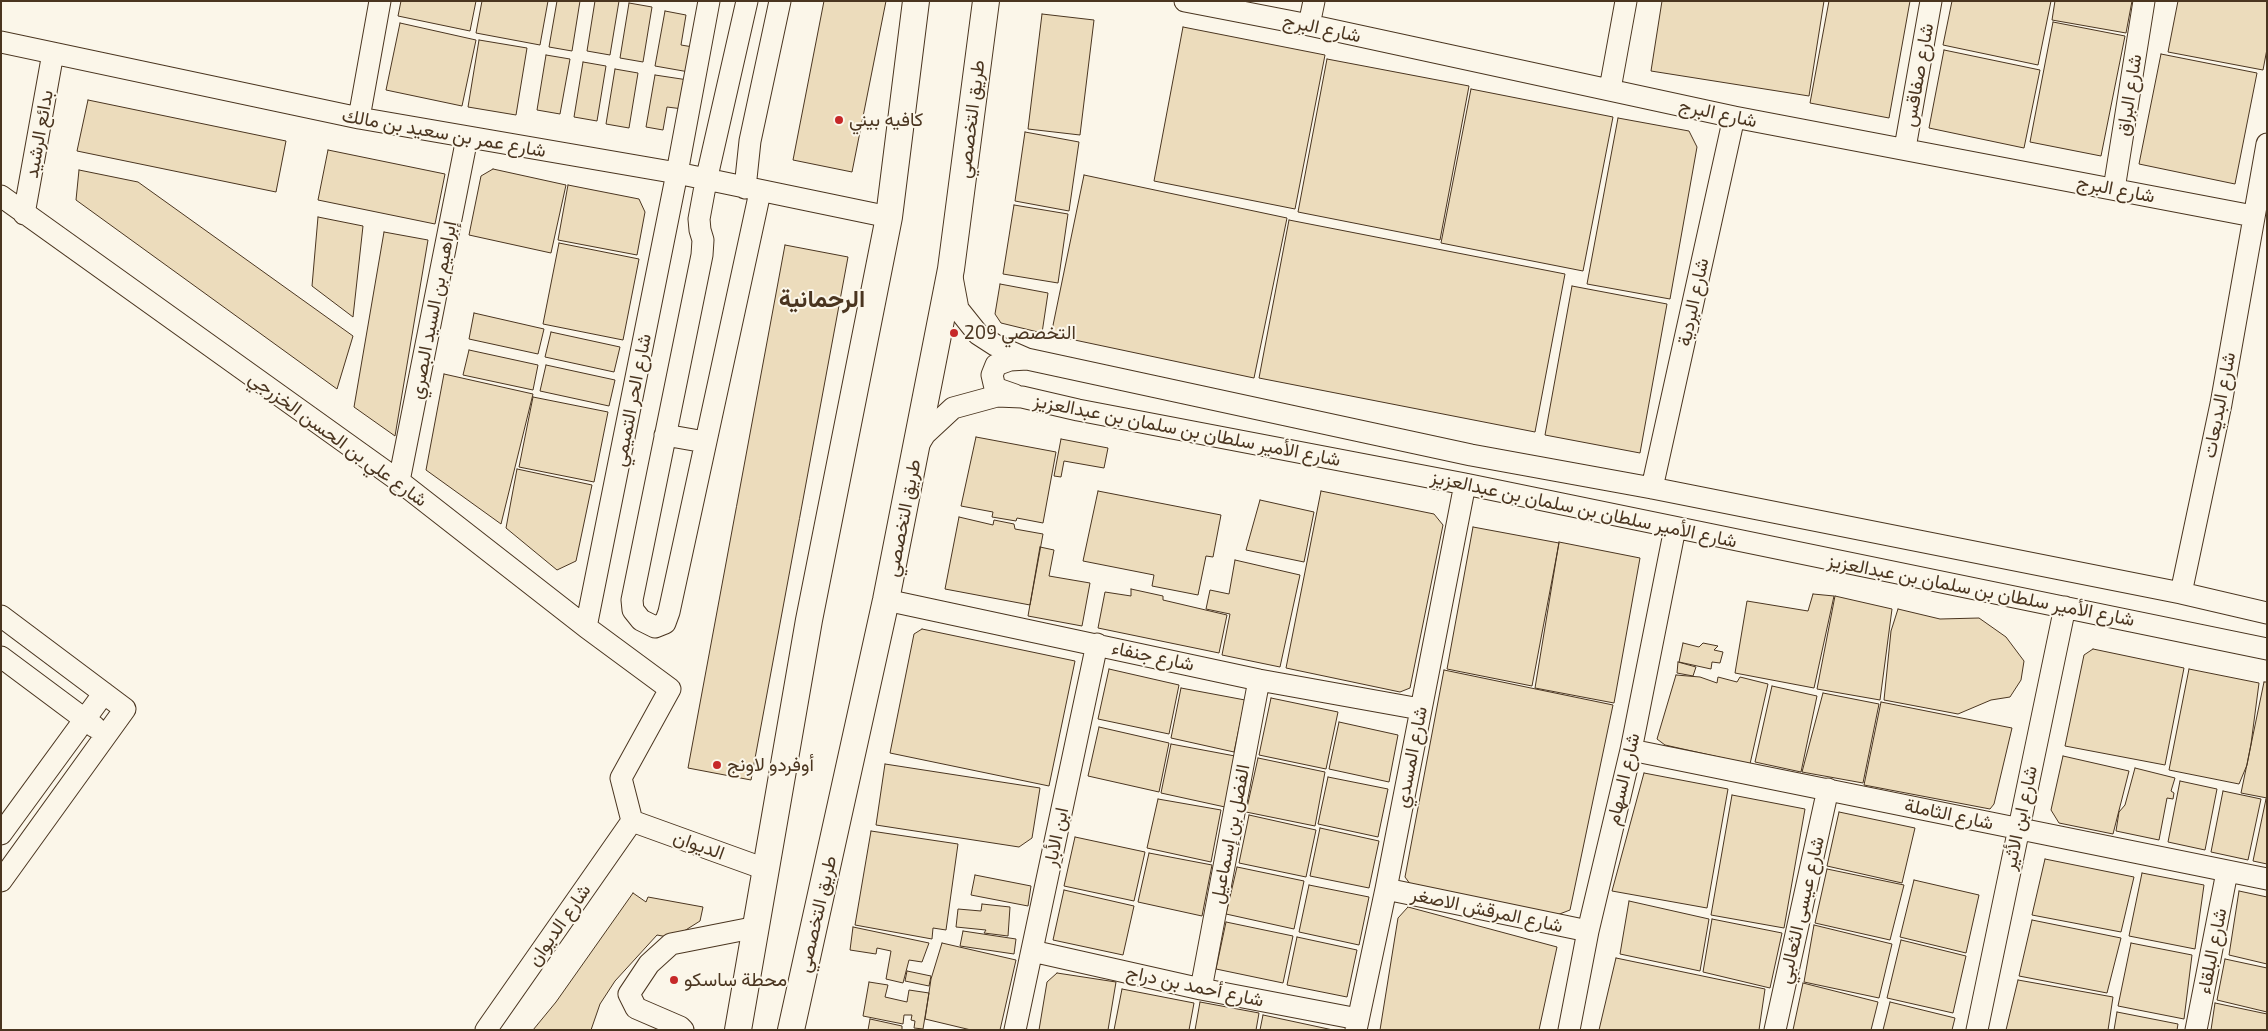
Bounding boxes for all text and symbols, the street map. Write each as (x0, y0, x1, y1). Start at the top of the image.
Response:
street label: شارع البرج (1281, 9, 1363, 47)
street label: شارع صفاقس (1898, 21, 1938, 129)
street label: شارع البراق (2111, 52, 2147, 138)
street label: طريق التخصصي (952, 58, 990, 180)
street label: بدائع الرشيد (20, 88, 58, 180)
street label: شارع البرج (1677, 94, 1759, 132)
street label: شارع عمر بن سعيد بن مالك (340, 104, 548, 162)
place label: كافيه بيني (849, 109, 923, 131)
marker: كافيه بيني (833, 114, 845, 126)
street label: شارع البرج (2075, 170, 2157, 208)
street label: إبراهيم بن السيد البصري (405, 219, 461, 401)
street label: شارع البردية (1673, 256, 1713, 348)
district label: الرحمانية (779, 285, 865, 313)
place label: التخصصي 209 (964, 322, 1076, 344)
marker: التخصصي 209 (948, 327, 960, 339)
street label: شارع الحر التميمي (608, 332, 656, 468)
street label: شارع البديعات (2198, 350, 2240, 460)
street label: شارع علي بن الحسن الخزرجي (244, 367, 432, 511)
street label: شارع الأمير سلطان بن سلمان بن عبدالعزيز (1031, 389, 1343, 471)
street label: طريق التخصصي (880, 457, 926, 579)
street label: شارع الأمير سلطان بن سلمان بن عبدالعزيز (1429, 465, 1739, 553)
street label: شارع الأمير سلطان بن سلمان بن عبدالعزيز (1825, 549, 2137, 631)
street label: شارع جنفاء (1110, 636, 1196, 676)
street label: شارع المسدي (1390, 704, 1432, 810)
street label: شارع السهام (1601, 731, 1645, 827)
place label: أوفردو لاونج (727, 754, 814, 776)
marker: أوفردو لاونج (711, 759, 723, 771)
street label: الفضل بن إسماعيل (1205, 762, 1255, 906)
street label: شارع ابن الأثير (1998, 764, 2042, 872)
street label: شارع الثاملة (1902, 793, 1996, 835)
street label: ابن الأبار (1039, 805, 1073, 869)
street label: الديوان (670, 825, 728, 865)
street label: شارع عيسى الثعالبي (1773, 834, 1829, 986)
street label: طريق التخصصي (792, 853, 842, 975)
street label: شارع الديوان (522, 880, 596, 970)
street label: شارع المرقش الاصغر (1409, 883, 1565, 937)
street label: شارع البلقاء (2193, 906, 2231, 996)
street label: شارع أحمد بن دراج (1124, 960, 1266, 1012)
place label: محطة ساسكو (684, 969, 787, 991)
marker: محطة ساسكو (668, 974, 680, 986)

